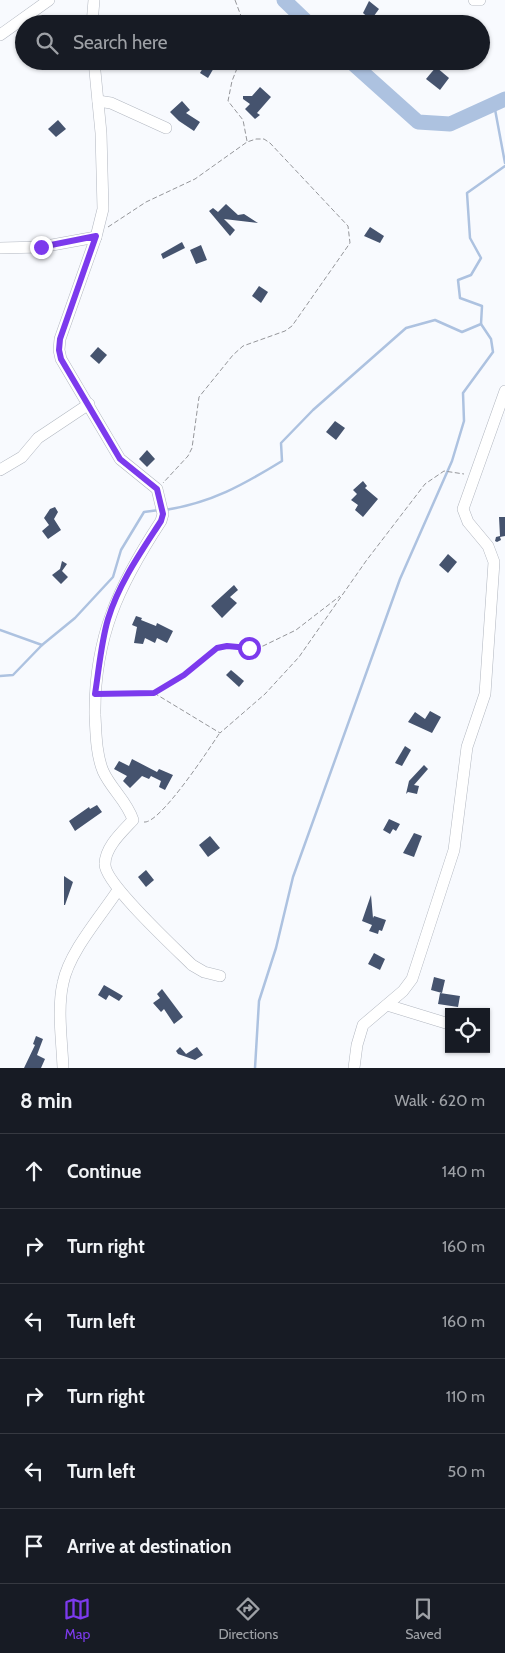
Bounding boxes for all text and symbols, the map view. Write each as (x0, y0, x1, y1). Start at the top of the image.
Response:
search box (15, 15, 490, 70)
icon: search (33, 29, 61, 57)
text: Search here (73, 31, 167, 54)
route end (30, 236, 53, 259)
route start (238, 637, 261, 660)
map controls (445, 1008, 490, 1053)
button: locate (445, 1008, 490, 1053)
text: 8 min (20, 1088, 72, 1113)
text: Walk · 620 m (395, 1091, 485, 1110)
icon: ahead (20, 1157, 48, 1185)
text: Continue (67, 1160, 141, 1183)
text: 140 m (442, 1162, 485, 1181)
icon: right (20, 1232, 48, 1260)
text: Turn right (67, 1235, 145, 1258)
text: 160 m (442, 1237, 485, 1256)
icon: left (20, 1307, 48, 1335)
text: Turn left (67, 1310, 135, 1333)
text: 160 m (442, 1312, 485, 1331)
icon: right (20, 1382, 48, 1410)
text: Turn right (67, 1385, 145, 1408)
text: 110 m (446, 1387, 485, 1406)
icon: left (20, 1457, 48, 1485)
text: Turn left (67, 1460, 135, 1483)
text: 50 m (448, 1462, 485, 1481)
icon: arrive (20, 1532, 48, 1560)
text: Arrive at destination (67, 1535, 231, 1558)
tab: Map (63, 1595, 91, 1643)
tab: Directions (218, 1595, 278, 1643)
tab: Saved (405, 1595, 442, 1643)

